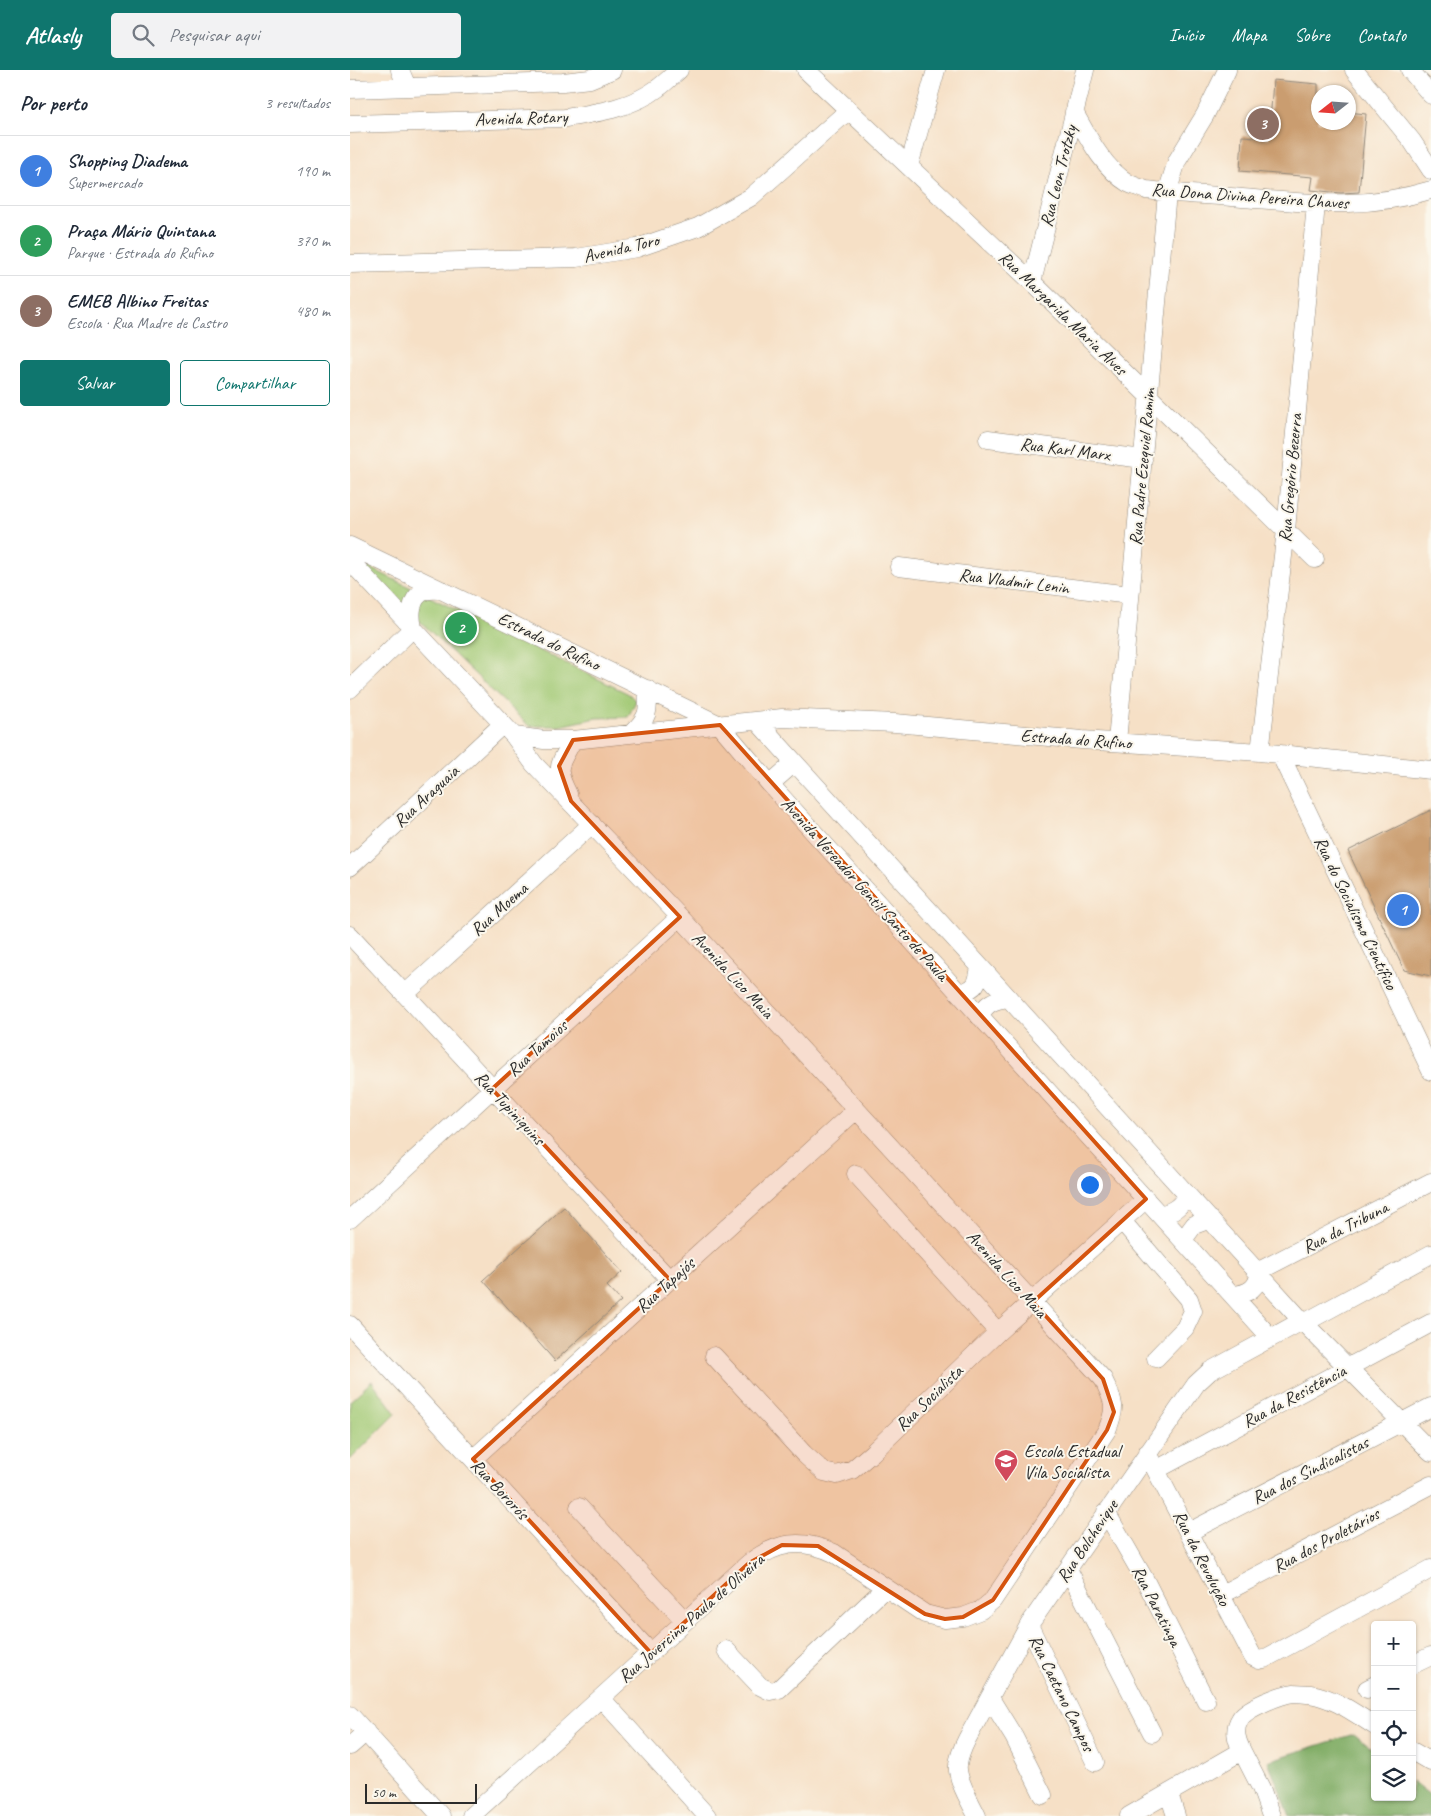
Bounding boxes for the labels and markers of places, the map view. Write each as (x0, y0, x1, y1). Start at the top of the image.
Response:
pin: 3 (1247, 105, 1279, 143)
pin: 2 (445, 609, 477, 647)
pin: 1 (1387, 891, 1419, 929)
place label: Escola Estadual Vila Socialista (1024, 1440, 1123, 1483)
school or university icon: Escola Estadual Vila Socialista (993, 1448, 1019, 1482)

